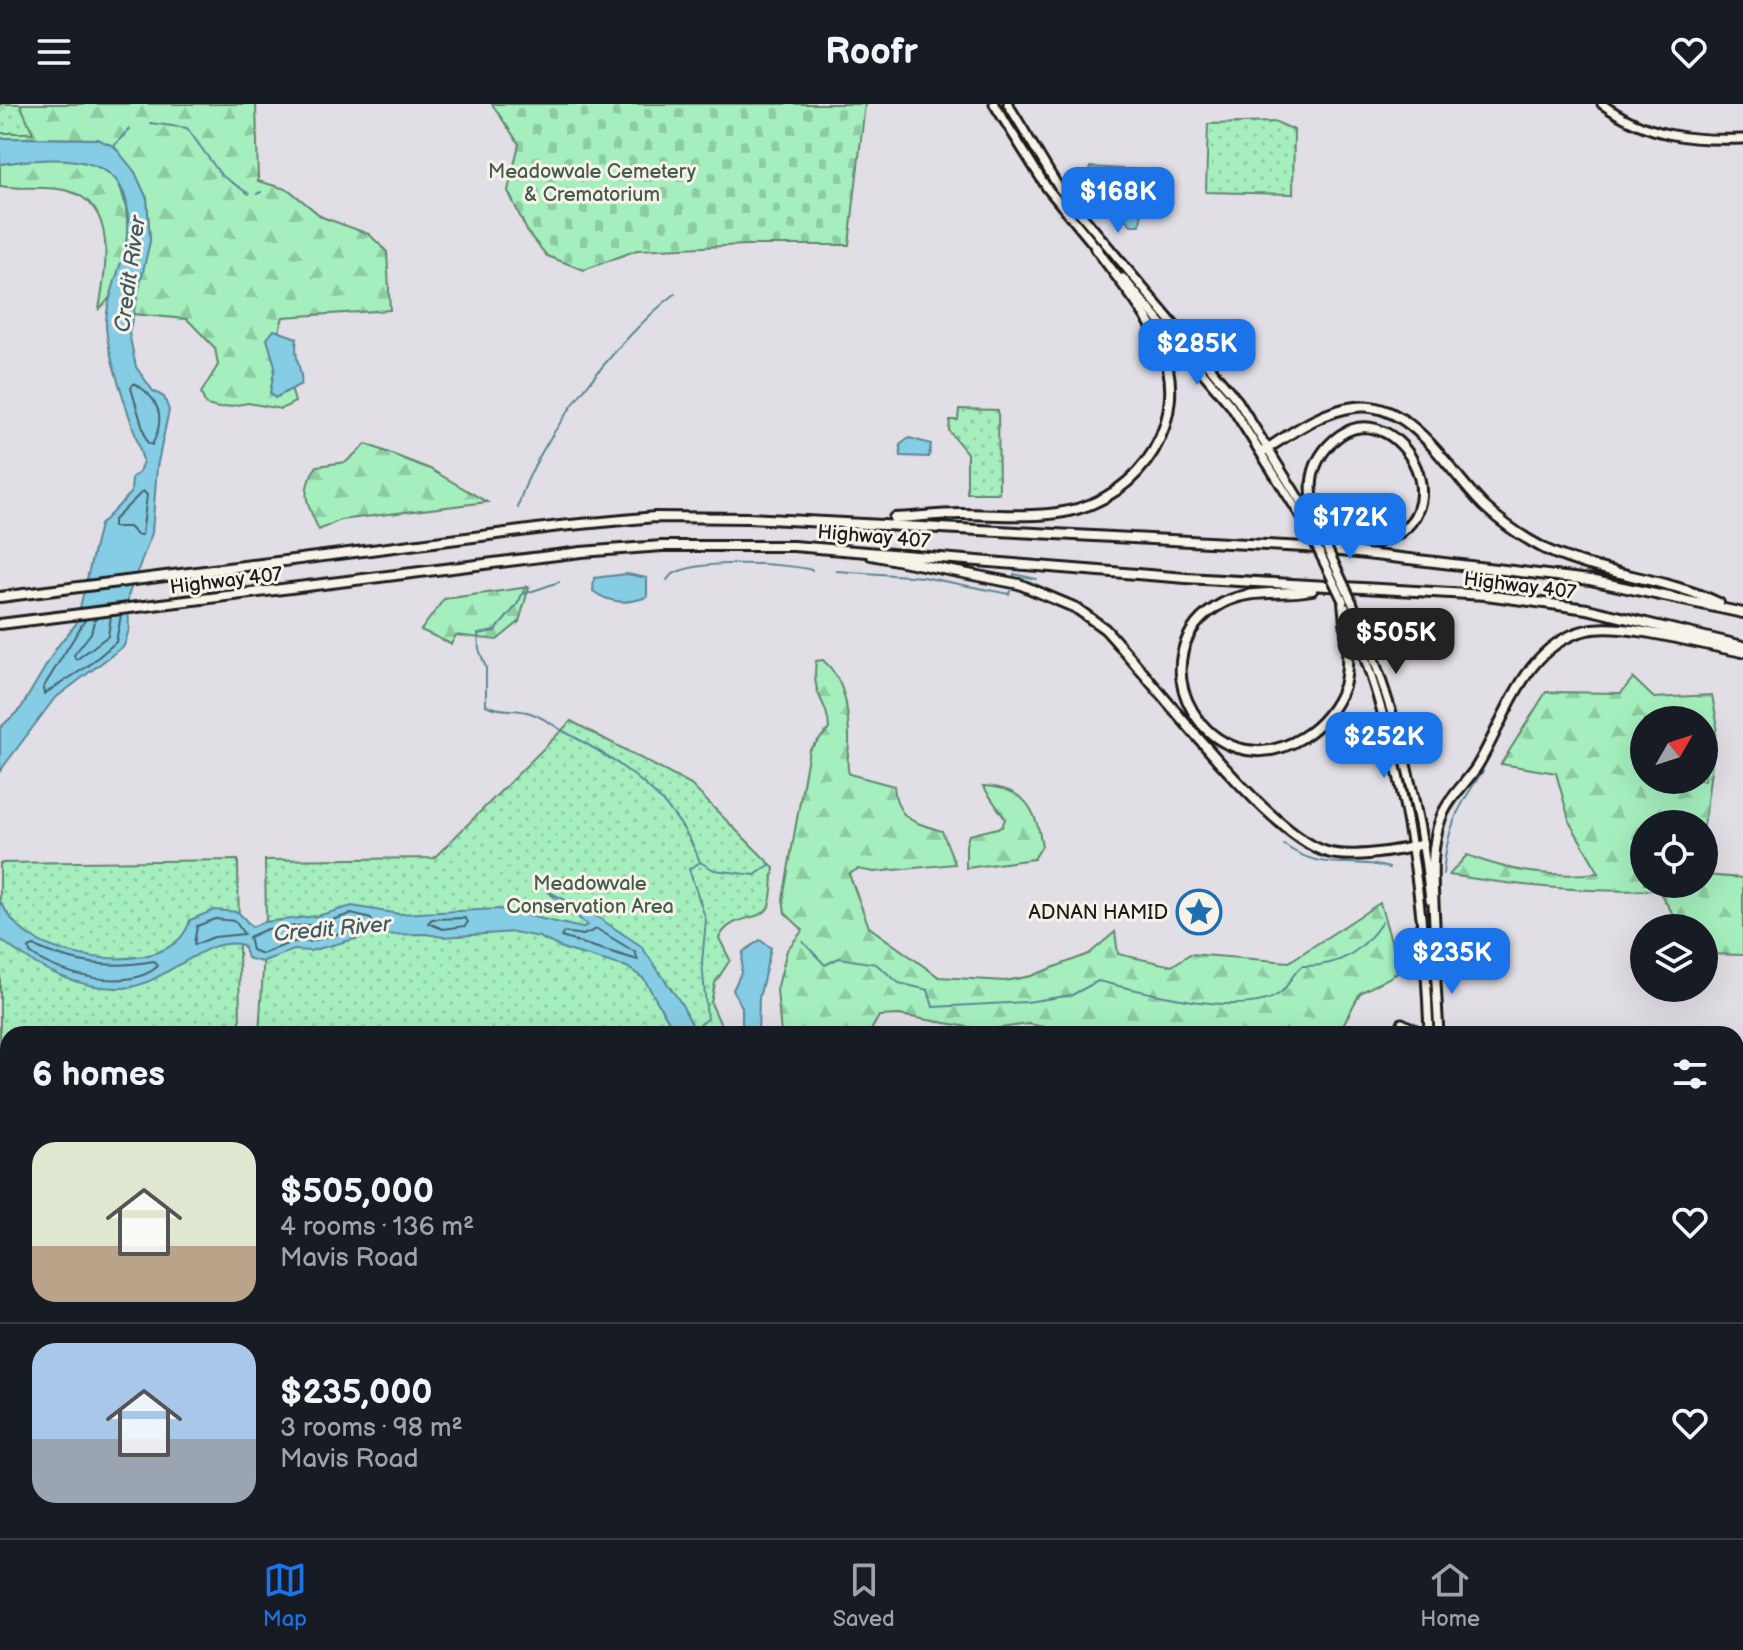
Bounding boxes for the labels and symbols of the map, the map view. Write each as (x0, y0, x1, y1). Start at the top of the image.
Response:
park label: Meadowvale Cemetery & Crematorium (488, 160, 696, 207)
pin: $168K (1062, 167, 1174, 235)
water label: Credit River (109, 212, 152, 334)
pin: $285K (1141, 319, 1253, 387)
pin: $172K (1294, 493, 1406, 561)
street label: Highway 407 (816, 520, 932, 554)
street label: Highway 407 (168, 562, 284, 600)
street label: Highway 407 (1462, 567, 1578, 605)
pin: $505K (1340, 608, 1452, 676)
north arrow (1630, 706, 1718, 794)
pin: $252K (1328, 712, 1440, 780)
park label: Meadowvale Conservation Area (506, 872, 674, 919)
place icon: ADNAN HAMID (1175, 888, 1223, 936)
place label: ADNAN HAMID (1029, 901, 1168, 925)
water label: Credit River (273, 911, 394, 948)
pin: $235K (1396, 928, 1508, 996)

